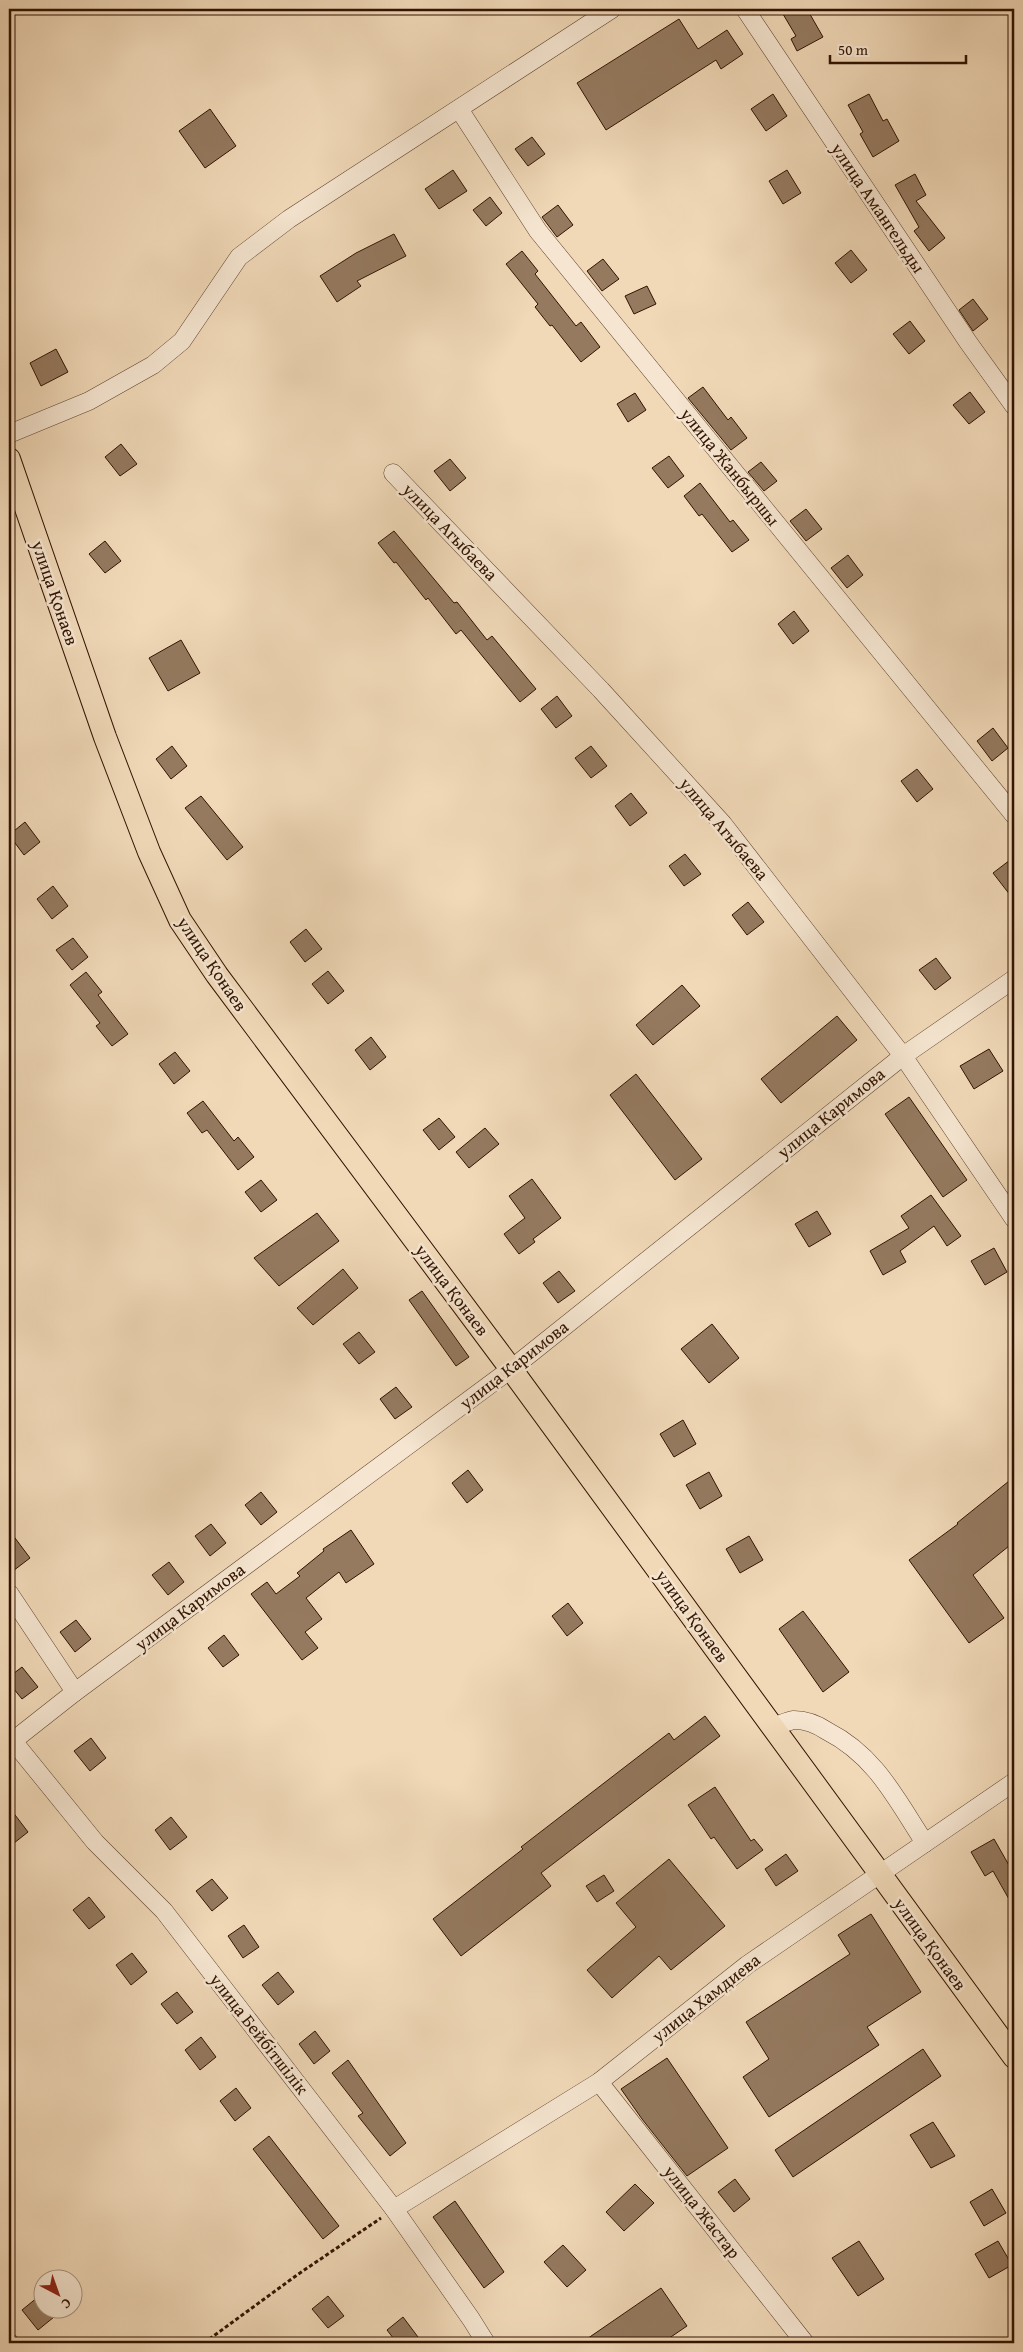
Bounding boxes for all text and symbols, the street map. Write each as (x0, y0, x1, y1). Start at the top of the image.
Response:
scale bar (830, 32, 967, 64)
text: 50 m (838, 39, 869, 60)
street label: улица Амангельды (824, 136, 932, 279)
street label: улица Жанбыршы (674, 401, 787, 532)
street label: улица Агыбаева (396, 476, 505, 587)
street label: улица Қонаев (25, 536, 86, 649)
street label: улица Агыбаева (672, 770, 776, 886)
street label: улица Қонаев (170, 910, 254, 1017)
street label: улица Каримова (770, 1060, 891, 1165)
street label: улица Қонаев (408, 1237, 496, 1342)
street label: улица Каримова (453, 1313, 574, 1416)
street label: улица Каримова (128, 1556, 251, 1658)
street label: улица Қонаев (649, 1563, 736, 1668)
street label: улица Қонаев (887, 1891, 974, 1996)
street label: улица Хамдиева (645, 1946, 766, 2049)
street label: улица Бейбітшілік (203, 1966, 316, 2101)
street label: улица Жастар (657, 2158, 748, 2264)
north arrow (32, 2270, 82, 2320)
text: С (57, 2294, 76, 2314)

